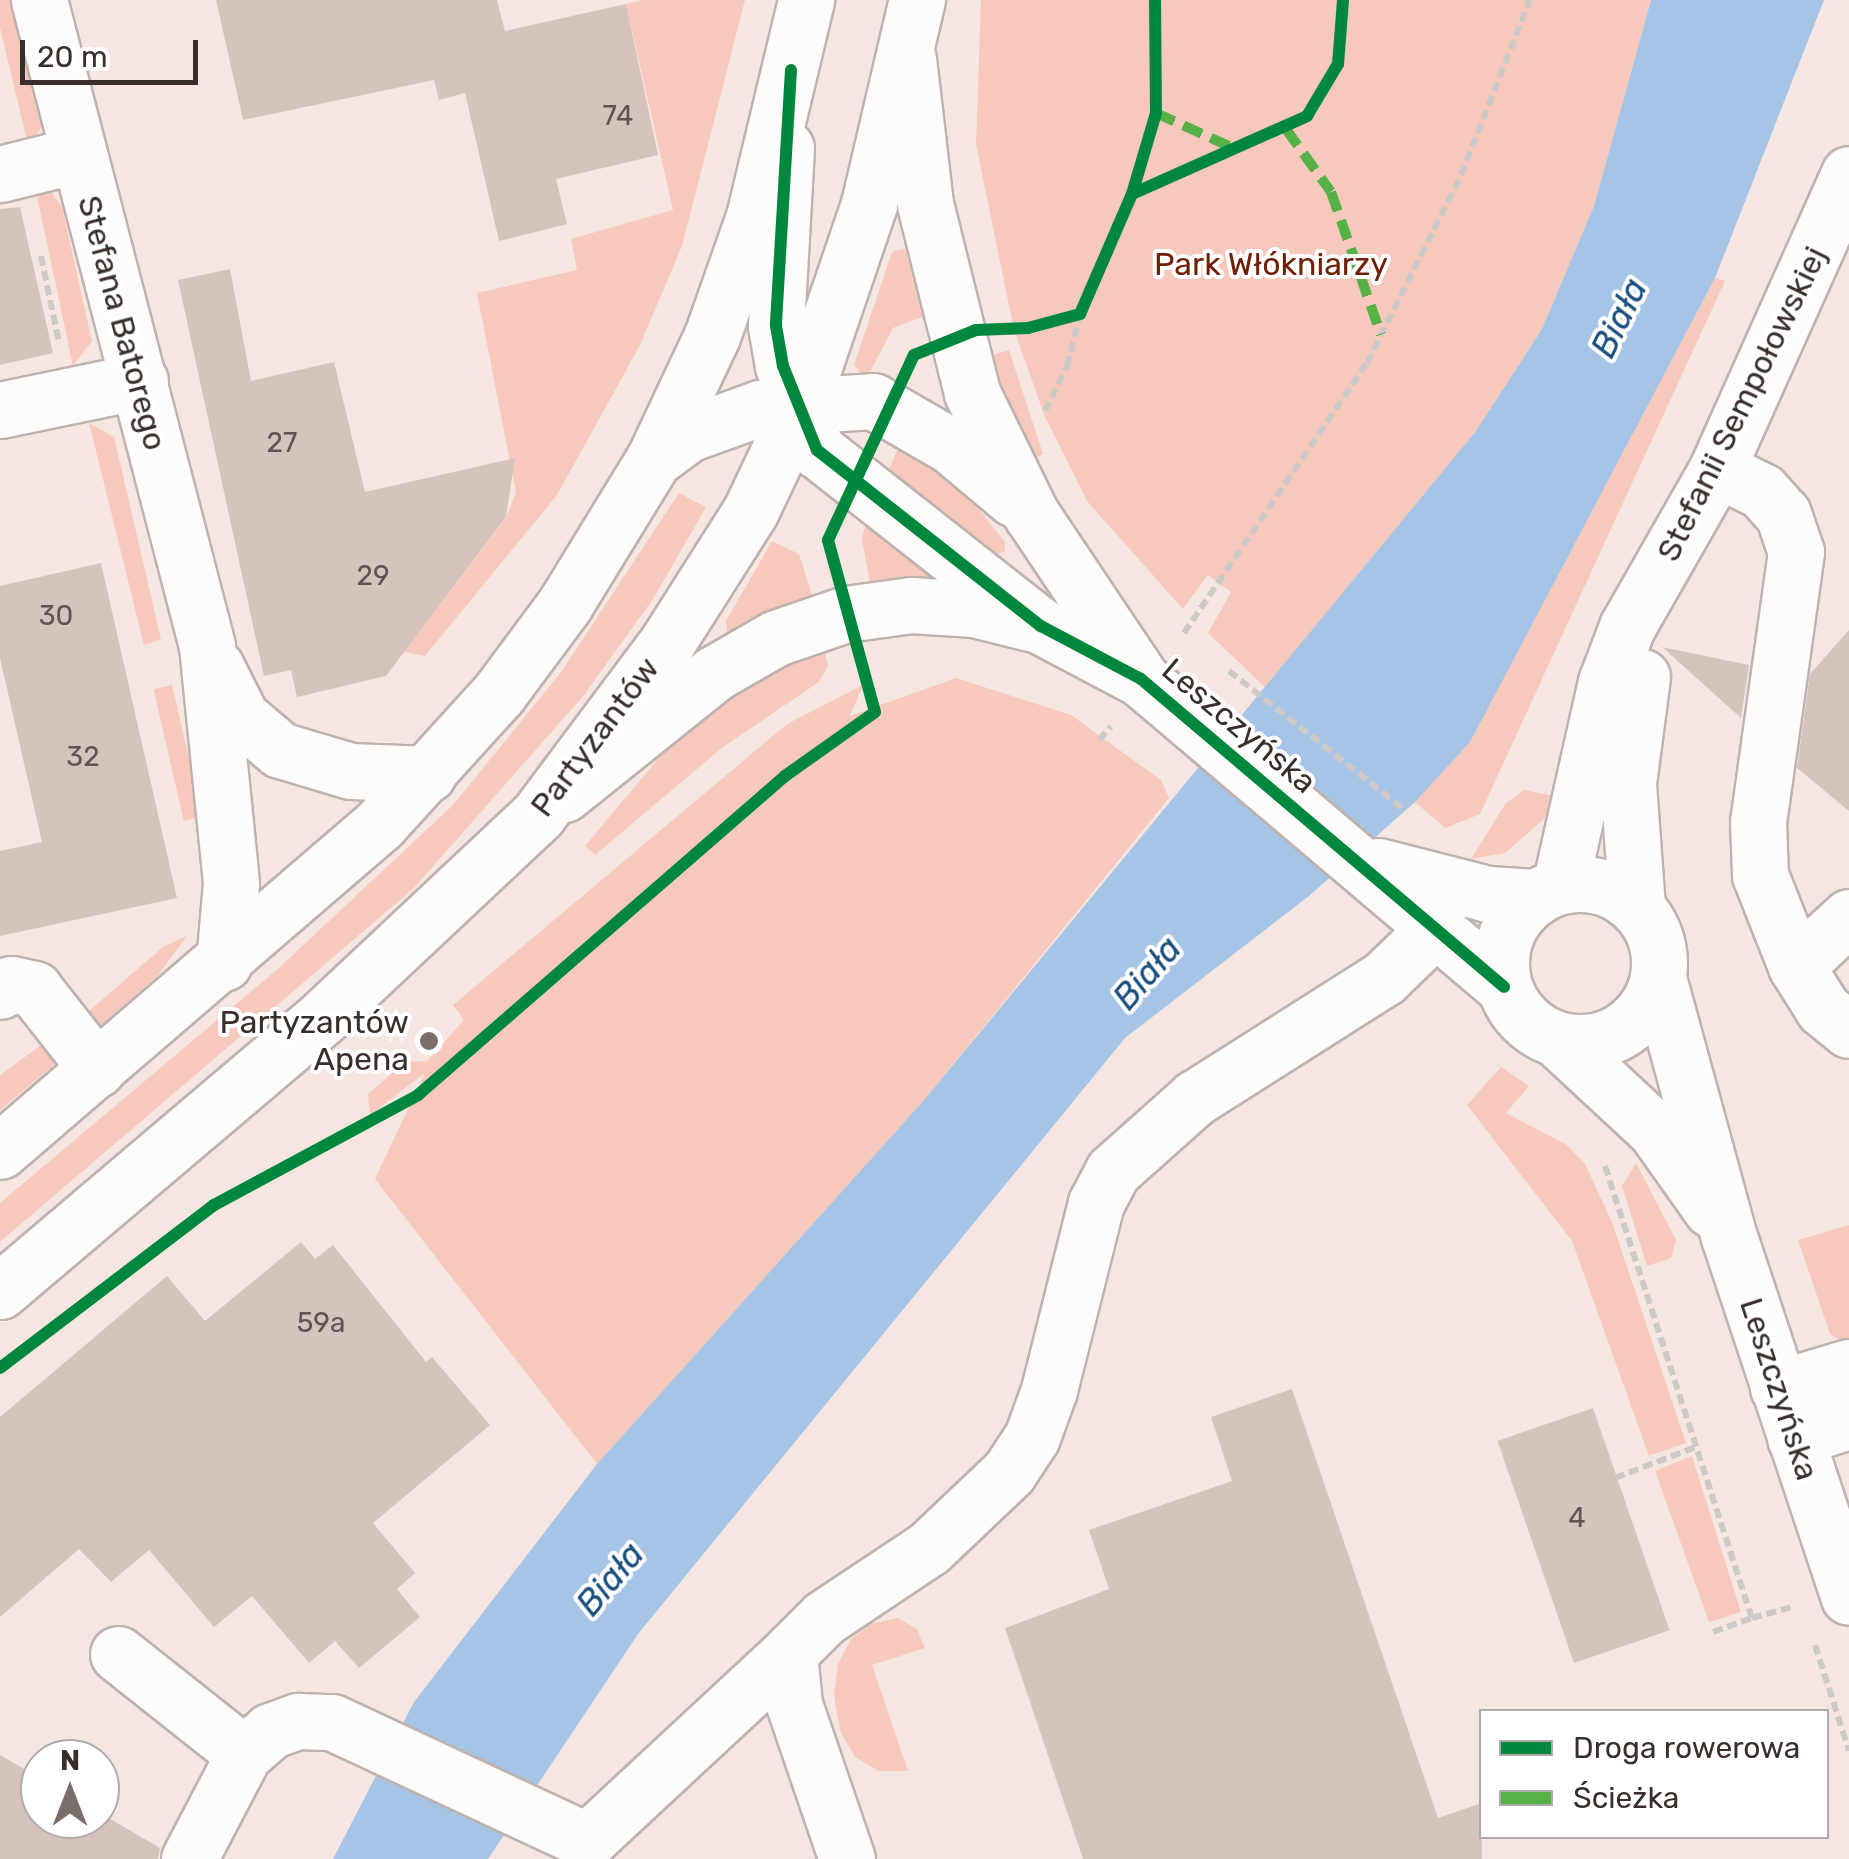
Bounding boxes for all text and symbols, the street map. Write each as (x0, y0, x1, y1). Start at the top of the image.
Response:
scale bar (25, 20, 202, 82)
text: 20 m (37, 39, 108, 75)
house number: 74 (603, 99, 633, 133)
street label: Stefana Batorego (70, 192, 174, 454)
street label: Stefanii Sempołowskiej (1649, 241, 1835, 567)
park label: Park Włókniarzy (1154, 245, 1388, 283)
water label: Biała (1582, 272, 1656, 364)
house number: 27 (267, 426, 297, 460)
house number: 29 (356, 559, 390, 593)
house number: 30 (39, 599, 73, 633)
street label: Partyzantów (523, 650, 667, 824)
street label: Leszczyńska (1154, 651, 1324, 801)
house number: 32 (66, 740, 100, 774)
water label: Biała (1104, 928, 1190, 1018)
place label: Partyzantów Apena (220, 1004, 409, 1079)
marker: Partyzantów Apena (418, 1030, 440, 1052)
street label: Leszczyńska (1732, 1293, 1826, 1485)
house number: 59a (297, 1306, 345, 1340)
house number: 4 (1568, 1501, 1586, 1535)
water label: Biała (567, 1534, 653, 1624)
legend (1479, 1709, 1829, 1839)
text: Droga rowerowa (1573, 1730, 1800, 1766)
north arrow (20, 1739, 120, 1839)
text: N (60, 1744, 80, 1777)
text: Ścieżka (1573, 1780, 1679, 1816)

